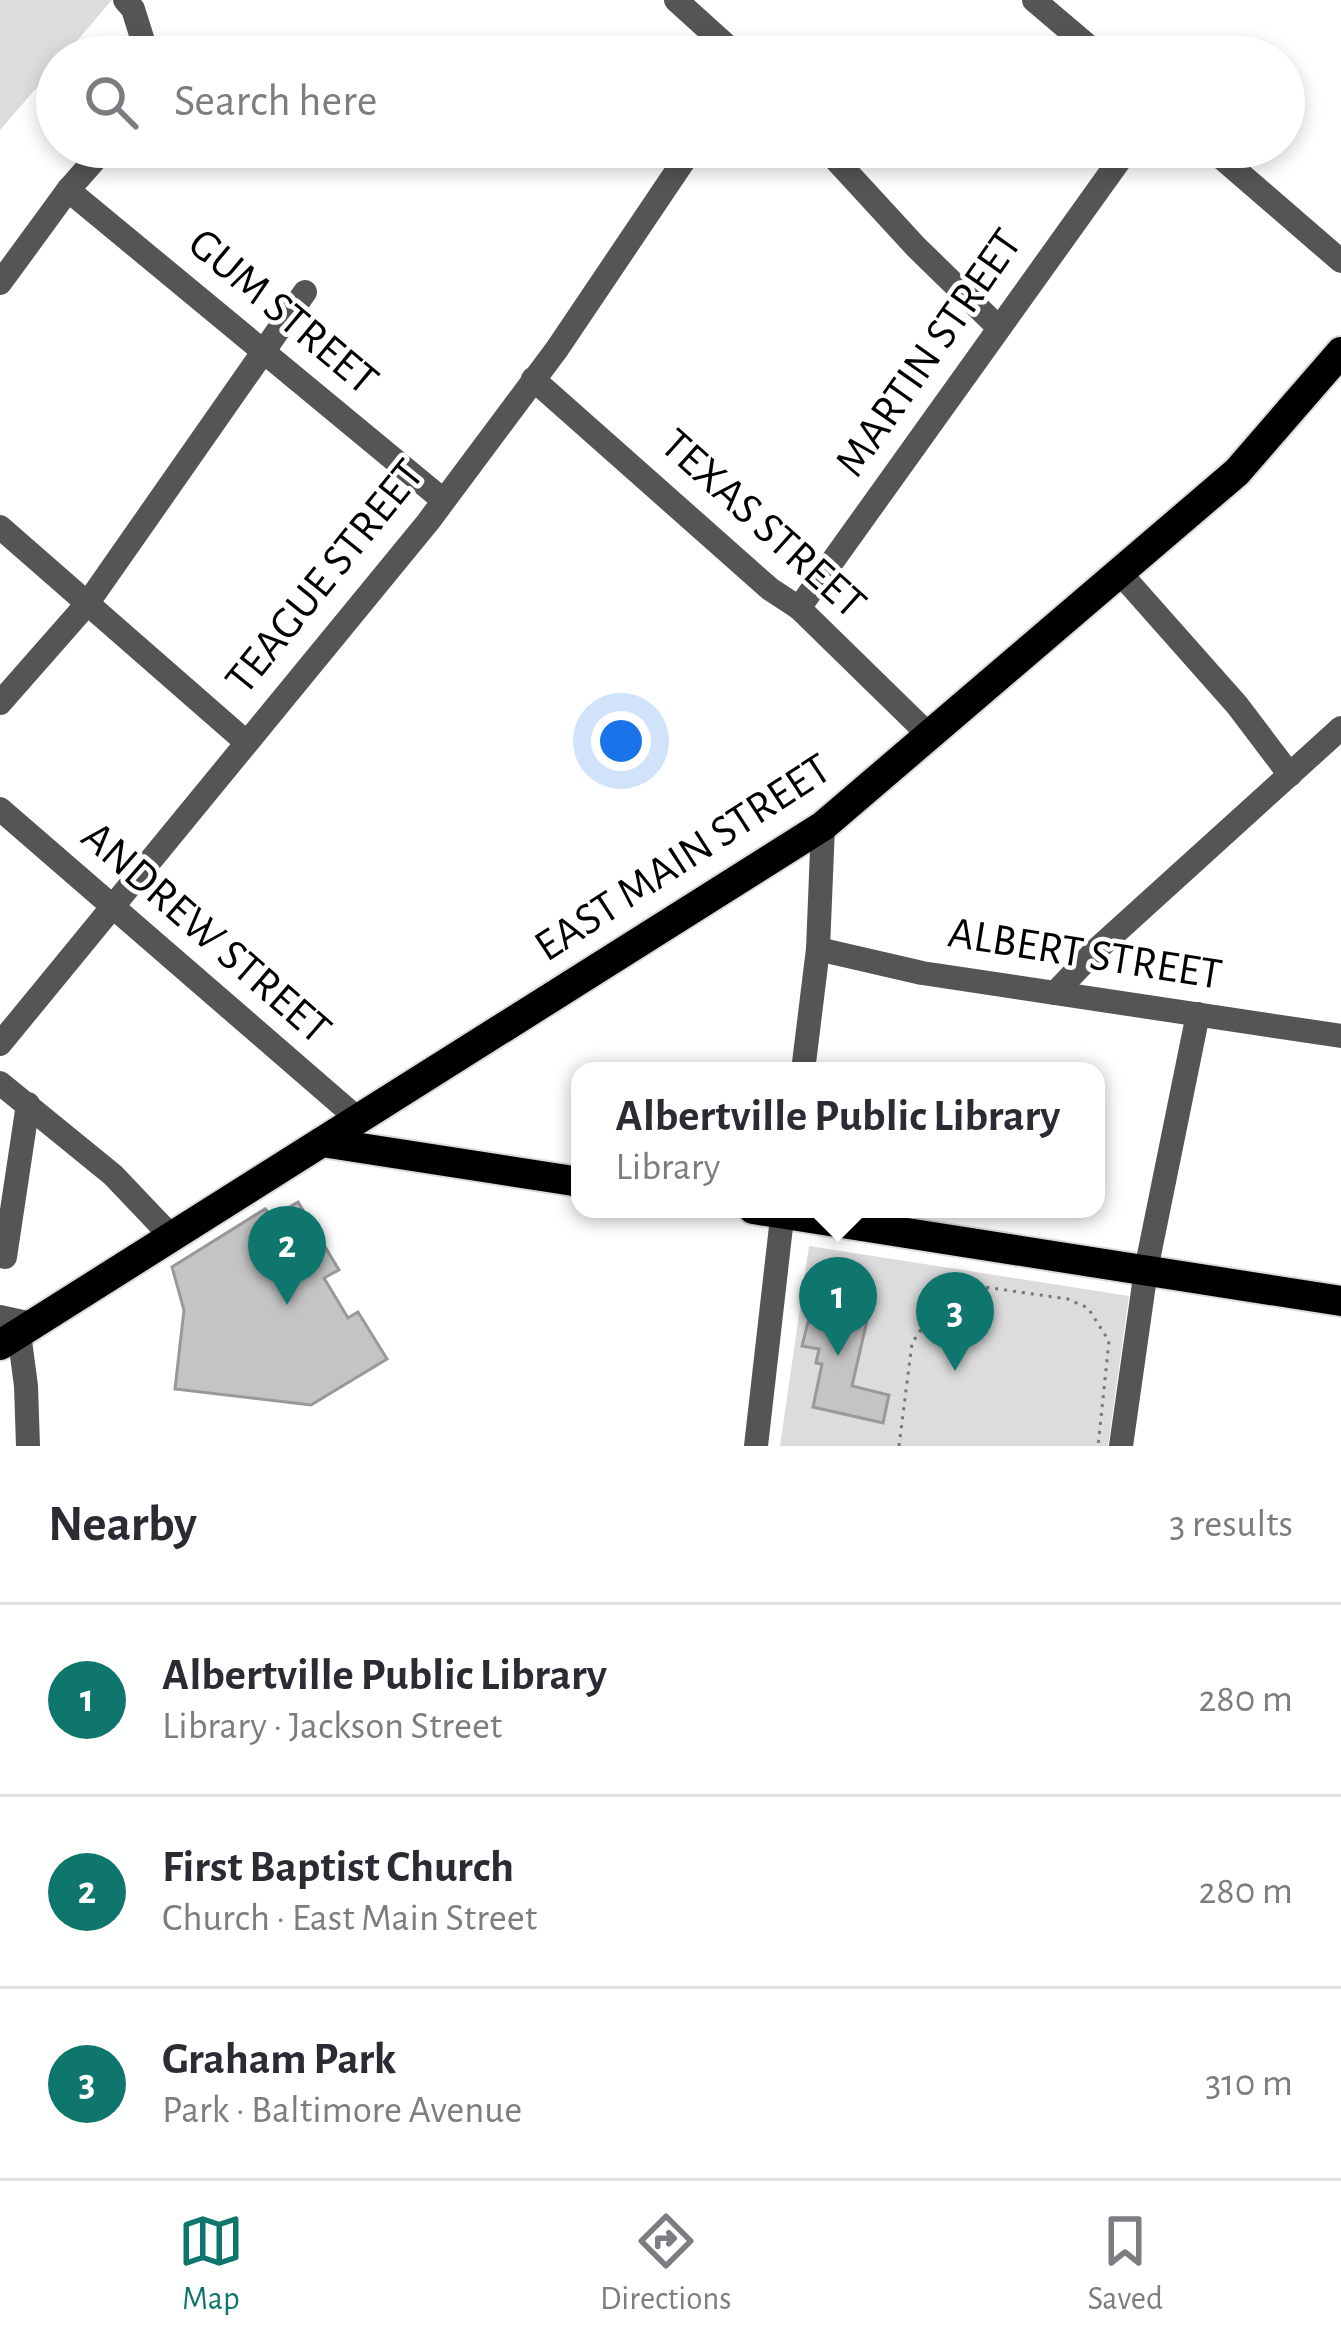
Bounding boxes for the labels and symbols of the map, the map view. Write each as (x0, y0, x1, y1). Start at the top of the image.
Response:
street label: GUM STREET (180, 220, 386, 404)
street label: MARTIN STREET (827, 221, 1031, 485)
street label: TEXAS STREET (652, 421, 874, 627)
street label: TEAGUE STREET (217, 452, 433, 702)
your location (591, 711, 651, 771)
street label: EAST MAIN STREET (527, 746, 839, 970)
street label: ANDREW STREET (73, 813, 339, 1053)
street label: ALBERT STREET (945, 910, 1225, 998)
pin: 2 (248, 1206, 326, 1305)
pin: 1 (799, 1257, 877, 1356)
pin: 3 (916, 1272, 994, 1371)

